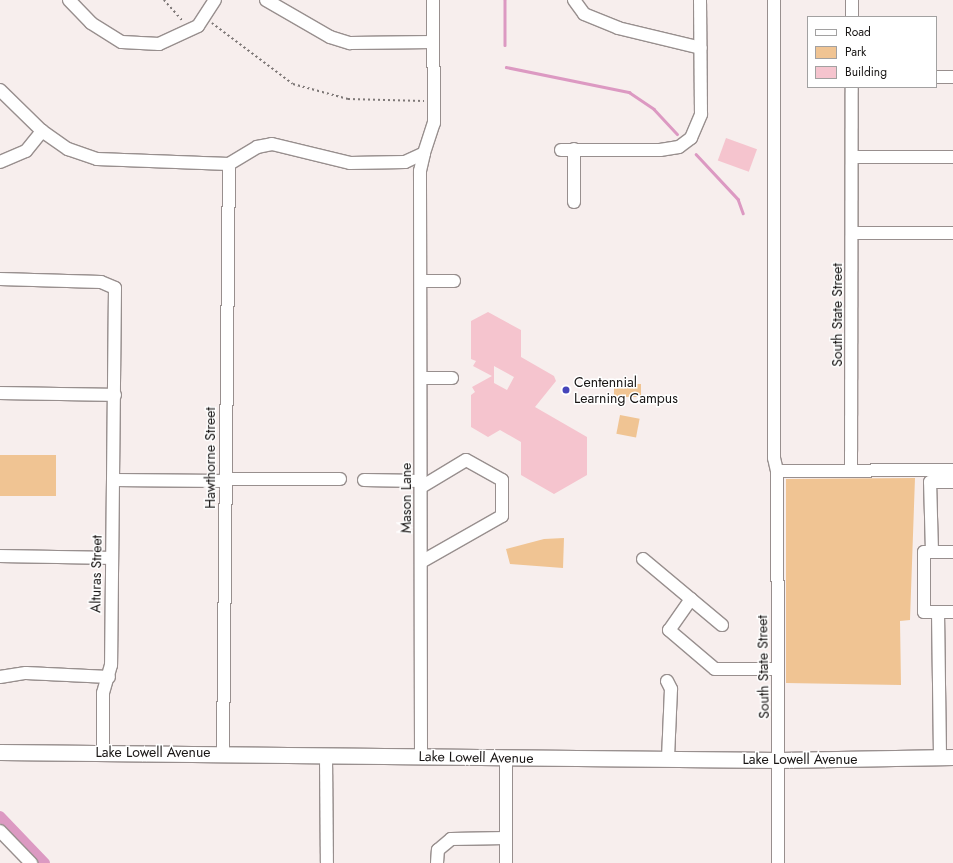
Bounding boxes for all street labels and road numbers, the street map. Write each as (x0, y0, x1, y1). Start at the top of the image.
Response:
street label: South State Street (829, 263, 845, 367)
street label: Hawthorne Street (202, 407, 218, 509)
street label: Mason Lane (398, 463, 414, 533)
street label: Alturas Street (87, 535, 105, 613)
street label: South State Street (754, 615, 772, 719)
street label: Lake Lowell Avenue (96, 744, 210, 760)
street label: Lake Lowell Avenue (418, 748, 534, 766)
street label: Lake Lowell Avenue (743, 751, 857, 767)

